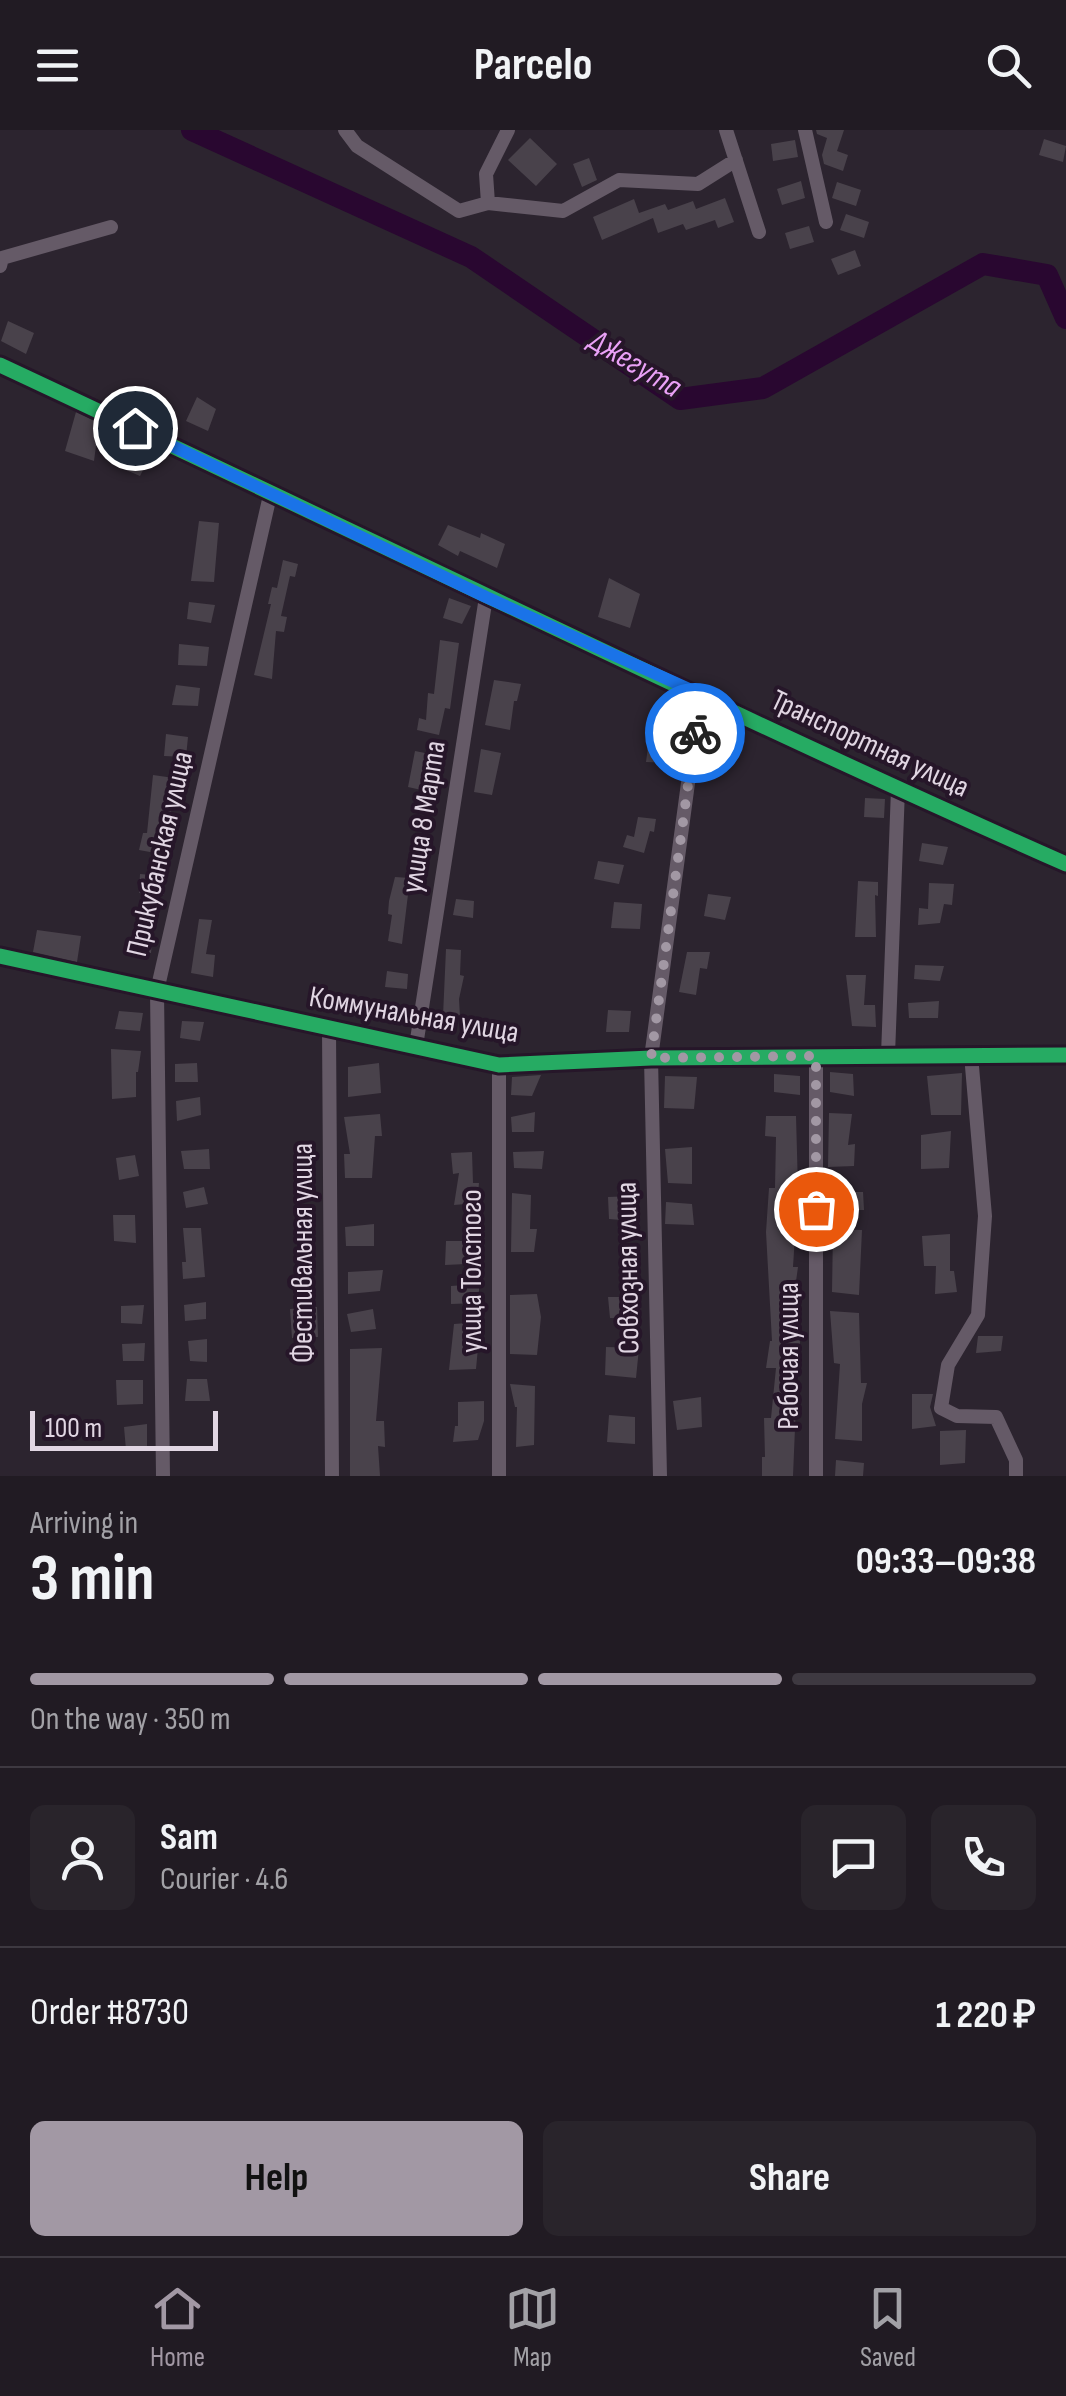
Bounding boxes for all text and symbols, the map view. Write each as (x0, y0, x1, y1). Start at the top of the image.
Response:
icon: menu (30, 38, 85, 93)
text: Parcelo (474, 38, 592, 93)
icon: search (981, 38, 1036, 93)
water label: Джегута (580, 320, 689, 407)
pin (93, 386, 178, 471)
icon: home (108, 401, 163, 456)
street label: Транспортная улица (765, 682, 975, 806)
courier (645, 683, 745, 783)
icon: bike (668, 706, 723, 761)
street label: улица 8 Марта (394, 738, 454, 896)
street label: Прикубанская улица (119, 748, 201, 960)
street label: Коммунальная улица (307, 979, 521, 1051)
street label: Фестивальная улица (285, 1143, 321, 1363)
pin (774, 1167, 859, 1252)
street label: Совхозная улица (609, 1182, 647, 1354)
icon: bag (789, 1182, 844, 1237)
street label: улица Толстого (454, 1189, 490, 1353)
street label: Рабочая улица (771, 1282, 807, 1430)
scale bar (30, 1406, 218, 1450)
text: 100 m (45, 1412, 102, 1445)
text: Arriving in (30, 1504, 138, 1543)
text: 09:33–09:38 (856, 1539, 1036, 1584)
text: 3 min (30, 1541, 154, 1619)
text: On the way · 350 m (30, 1700, 230, 1739)
button: person (30, 1805, 135, 1910)
button: chat (801, 1805, 906, 1910)
button: phone (931, 1805, 1036, 1910)
text: Sam (160, 1815, 218, 1860)
text: Courier · 4.6 (160, 1860, 288, 1899)
text: Order #8730 (30, 1990, 189, 2035)
text: 1 220 ₽ (936, 1993, 1036, 2038)
button: Help (30, 2121, 523, 2236)
button: Share (543, 2121, 1036, 2236)
tab: Home (150, 2281, 205, 2374)
tab: Map (505, 2281, 560, 2374)
tab: Saved (860, 2281, 916, 2374)

